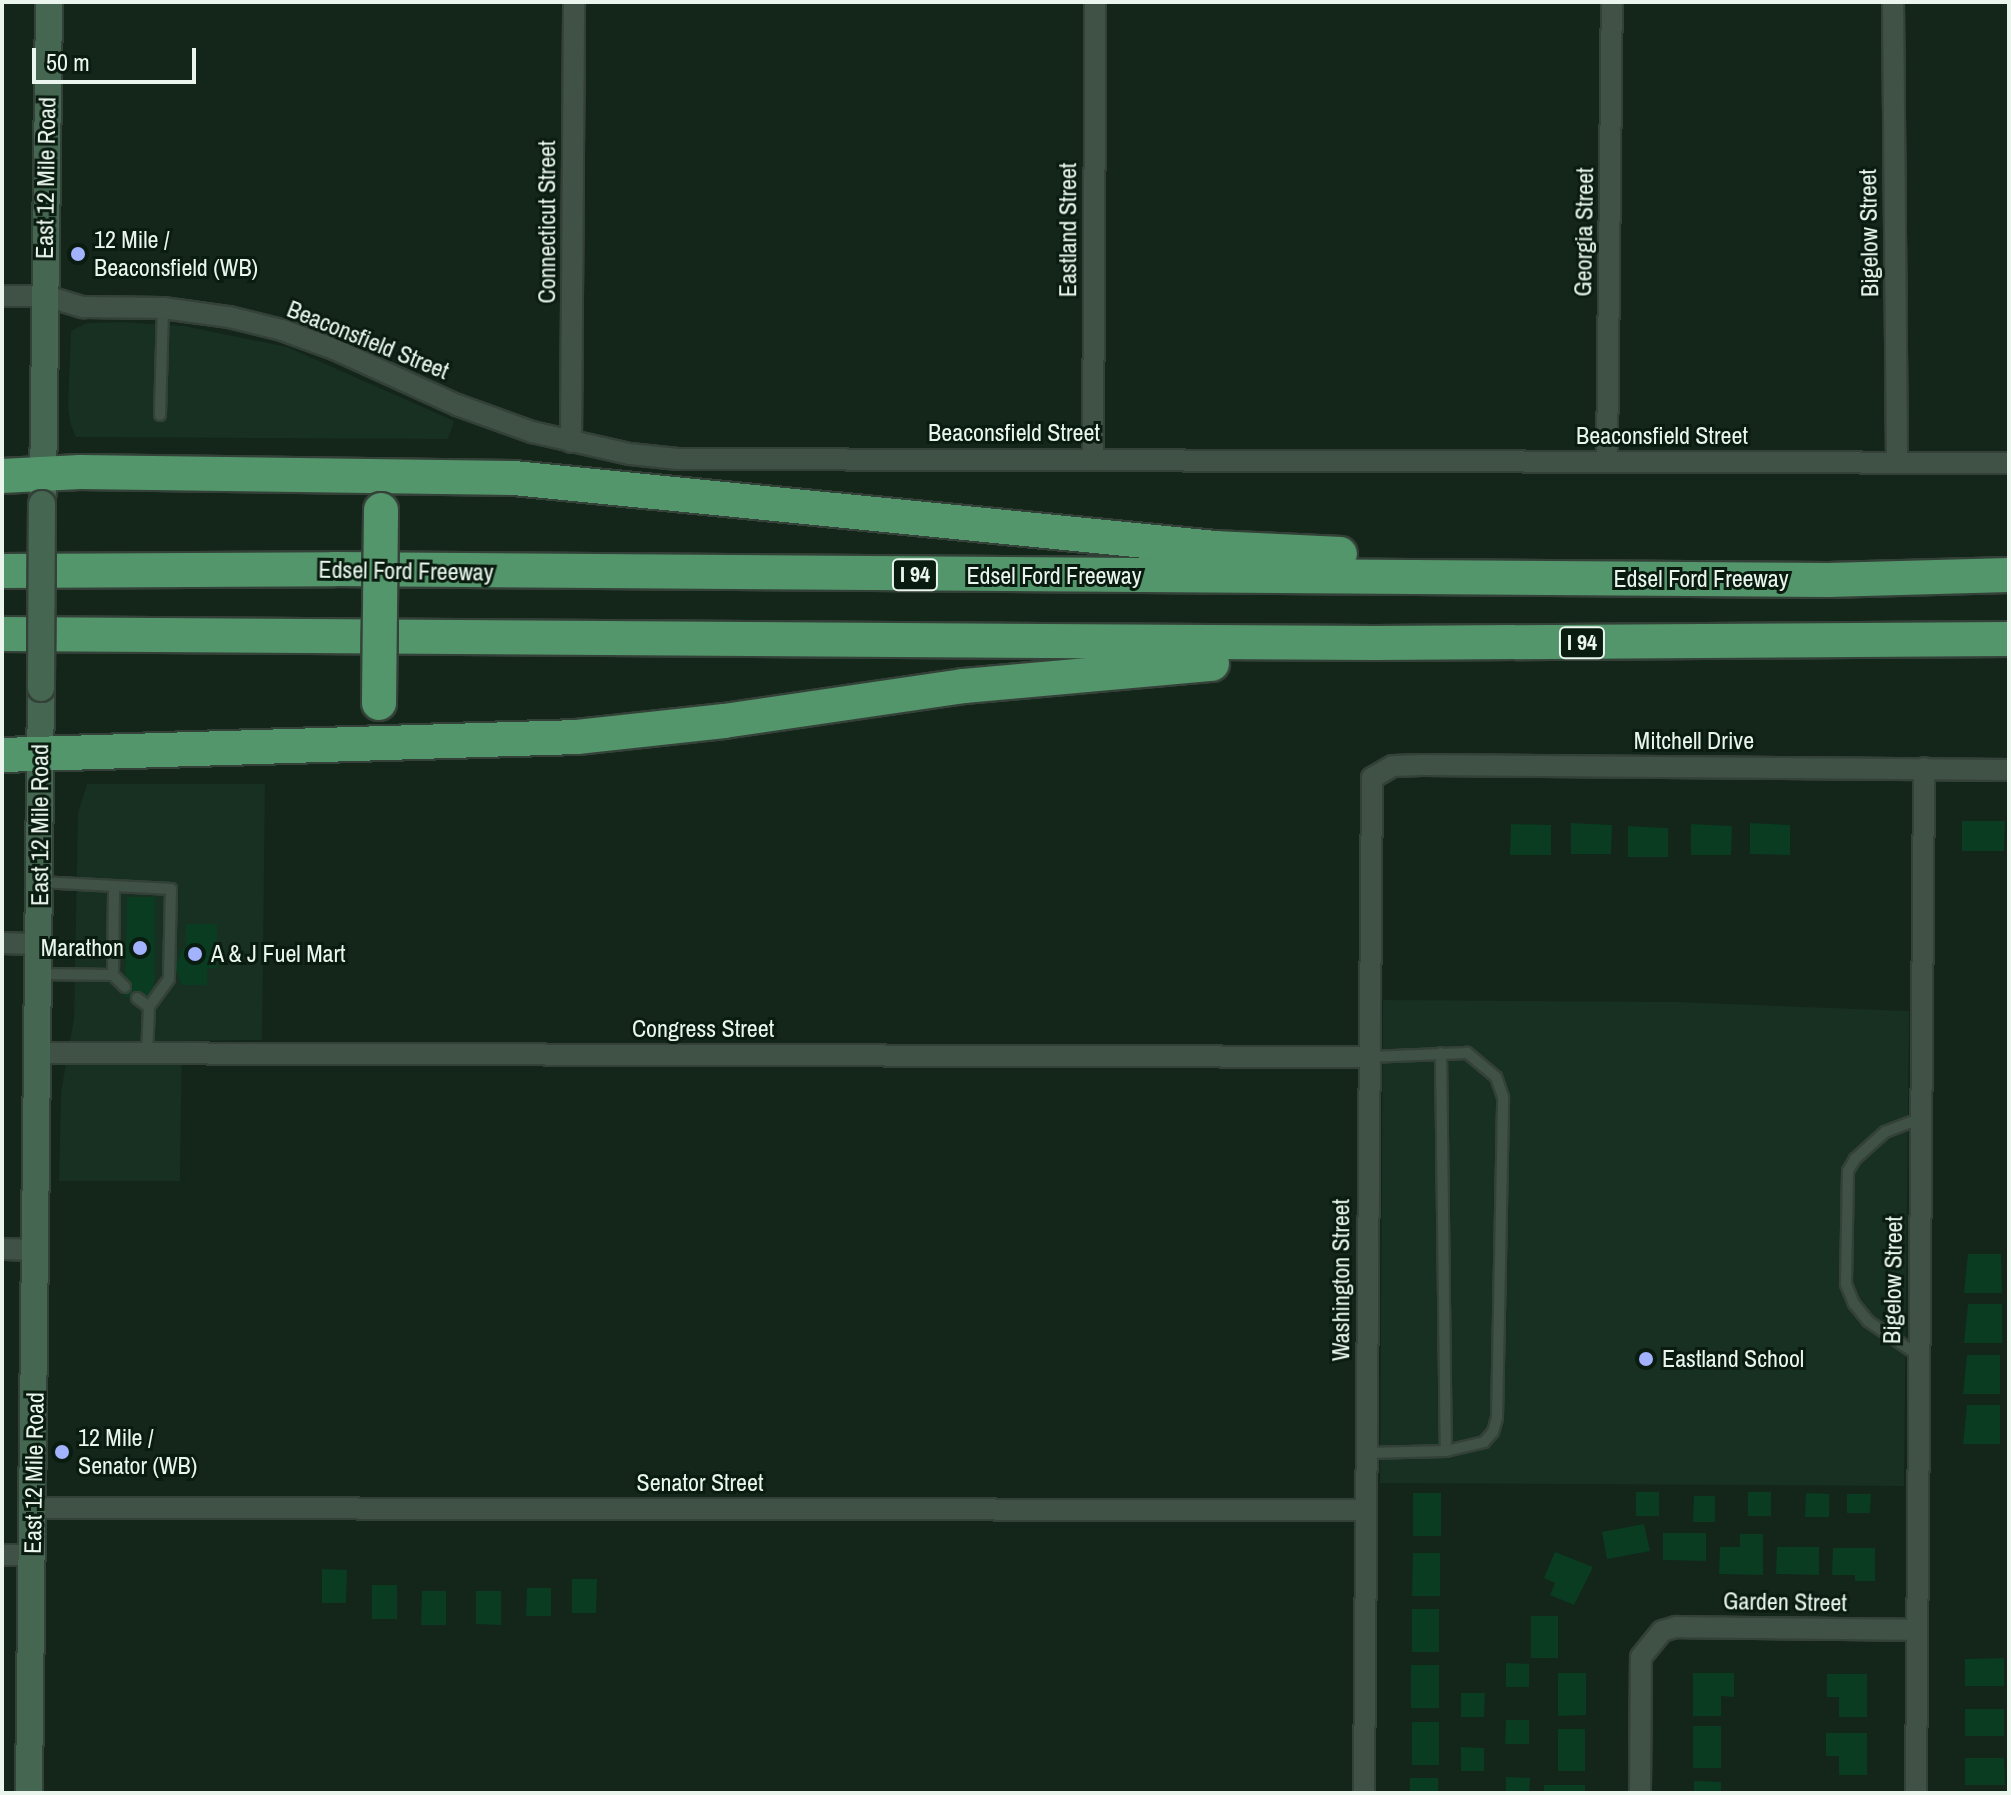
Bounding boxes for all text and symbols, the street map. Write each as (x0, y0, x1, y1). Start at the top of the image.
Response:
scale bar (36, 32, 200, 82)
text: 50 m (46, 46, 90, 78)
street label: East 12 Mile Road (30, 97, 62, 259)
street label: Connecticut Street (533, 140, 561, 304)
street label: Eastland Street (1054, 163, 1082, 297)
street label: Georgia Street (1568, 167, 1600, 297)
street label: Bigelow Street (1853, 169, 1885, 297)
place label: 12 Mile / Beaconsfield (WB) (94, 226, 258, 282)
marker: 12 Mile / Beaconsfield (WB) (69, 245, 87, 263)
street label: Beaconsfield Street (283, 294, 453, 386)
street label: Beaconsfield Street (928, 419, 1100, 447)
street label: Beaconsfield Street (1576, 422, 1748, 450)
street label: Edsel Ford Freeway (318, 555, 494, 587)
road number: I 94 (891, 557, 939, 593)
street label: Edsel Ford Freeway (966, 562, 1142, 590)
street label: Edsel Ford Freeway (1613, 565, 1789, 593)
road number: I 94 (1558, 625, 1606, 661)
street label: Mitchell Drive (1634, 727, 1754, 755)
street label: East 12 Mile Road (26, 744, 54, 906)
place label: Marathon (41, 934, 124, 962)
marker: Marathon (131, 939, 149, 957)
place label: A & J Fuel Mart (211, 940, 347, 968)
marker: A & J Fuel Mart (186, 945, 204, 963)
street label: Congress Street (632, 1015, 774, 1043)
street label: Washington Street (1327, 1199, 1355, 1361)
street label: Bigelow Street (1877, 1216, 1909, 1344)
place label: Eastland School (1662, 1345, 1804, 1373)
marker: Eastland School (1637, 1350, 1655, 1368)
street label: East 12 Mile Road (18, 1392, 50, 1554)
place label: 12 Mile / Senator (WB) (78, 1424, 197, 1480)
marker: 12 Mile / Senator (WB) (53, 1443, 71, 1461)
street label: Senator Street (637, 1469, 763, 1497)
street label: Garden Street (1723, 1587, 1847, 1617)

